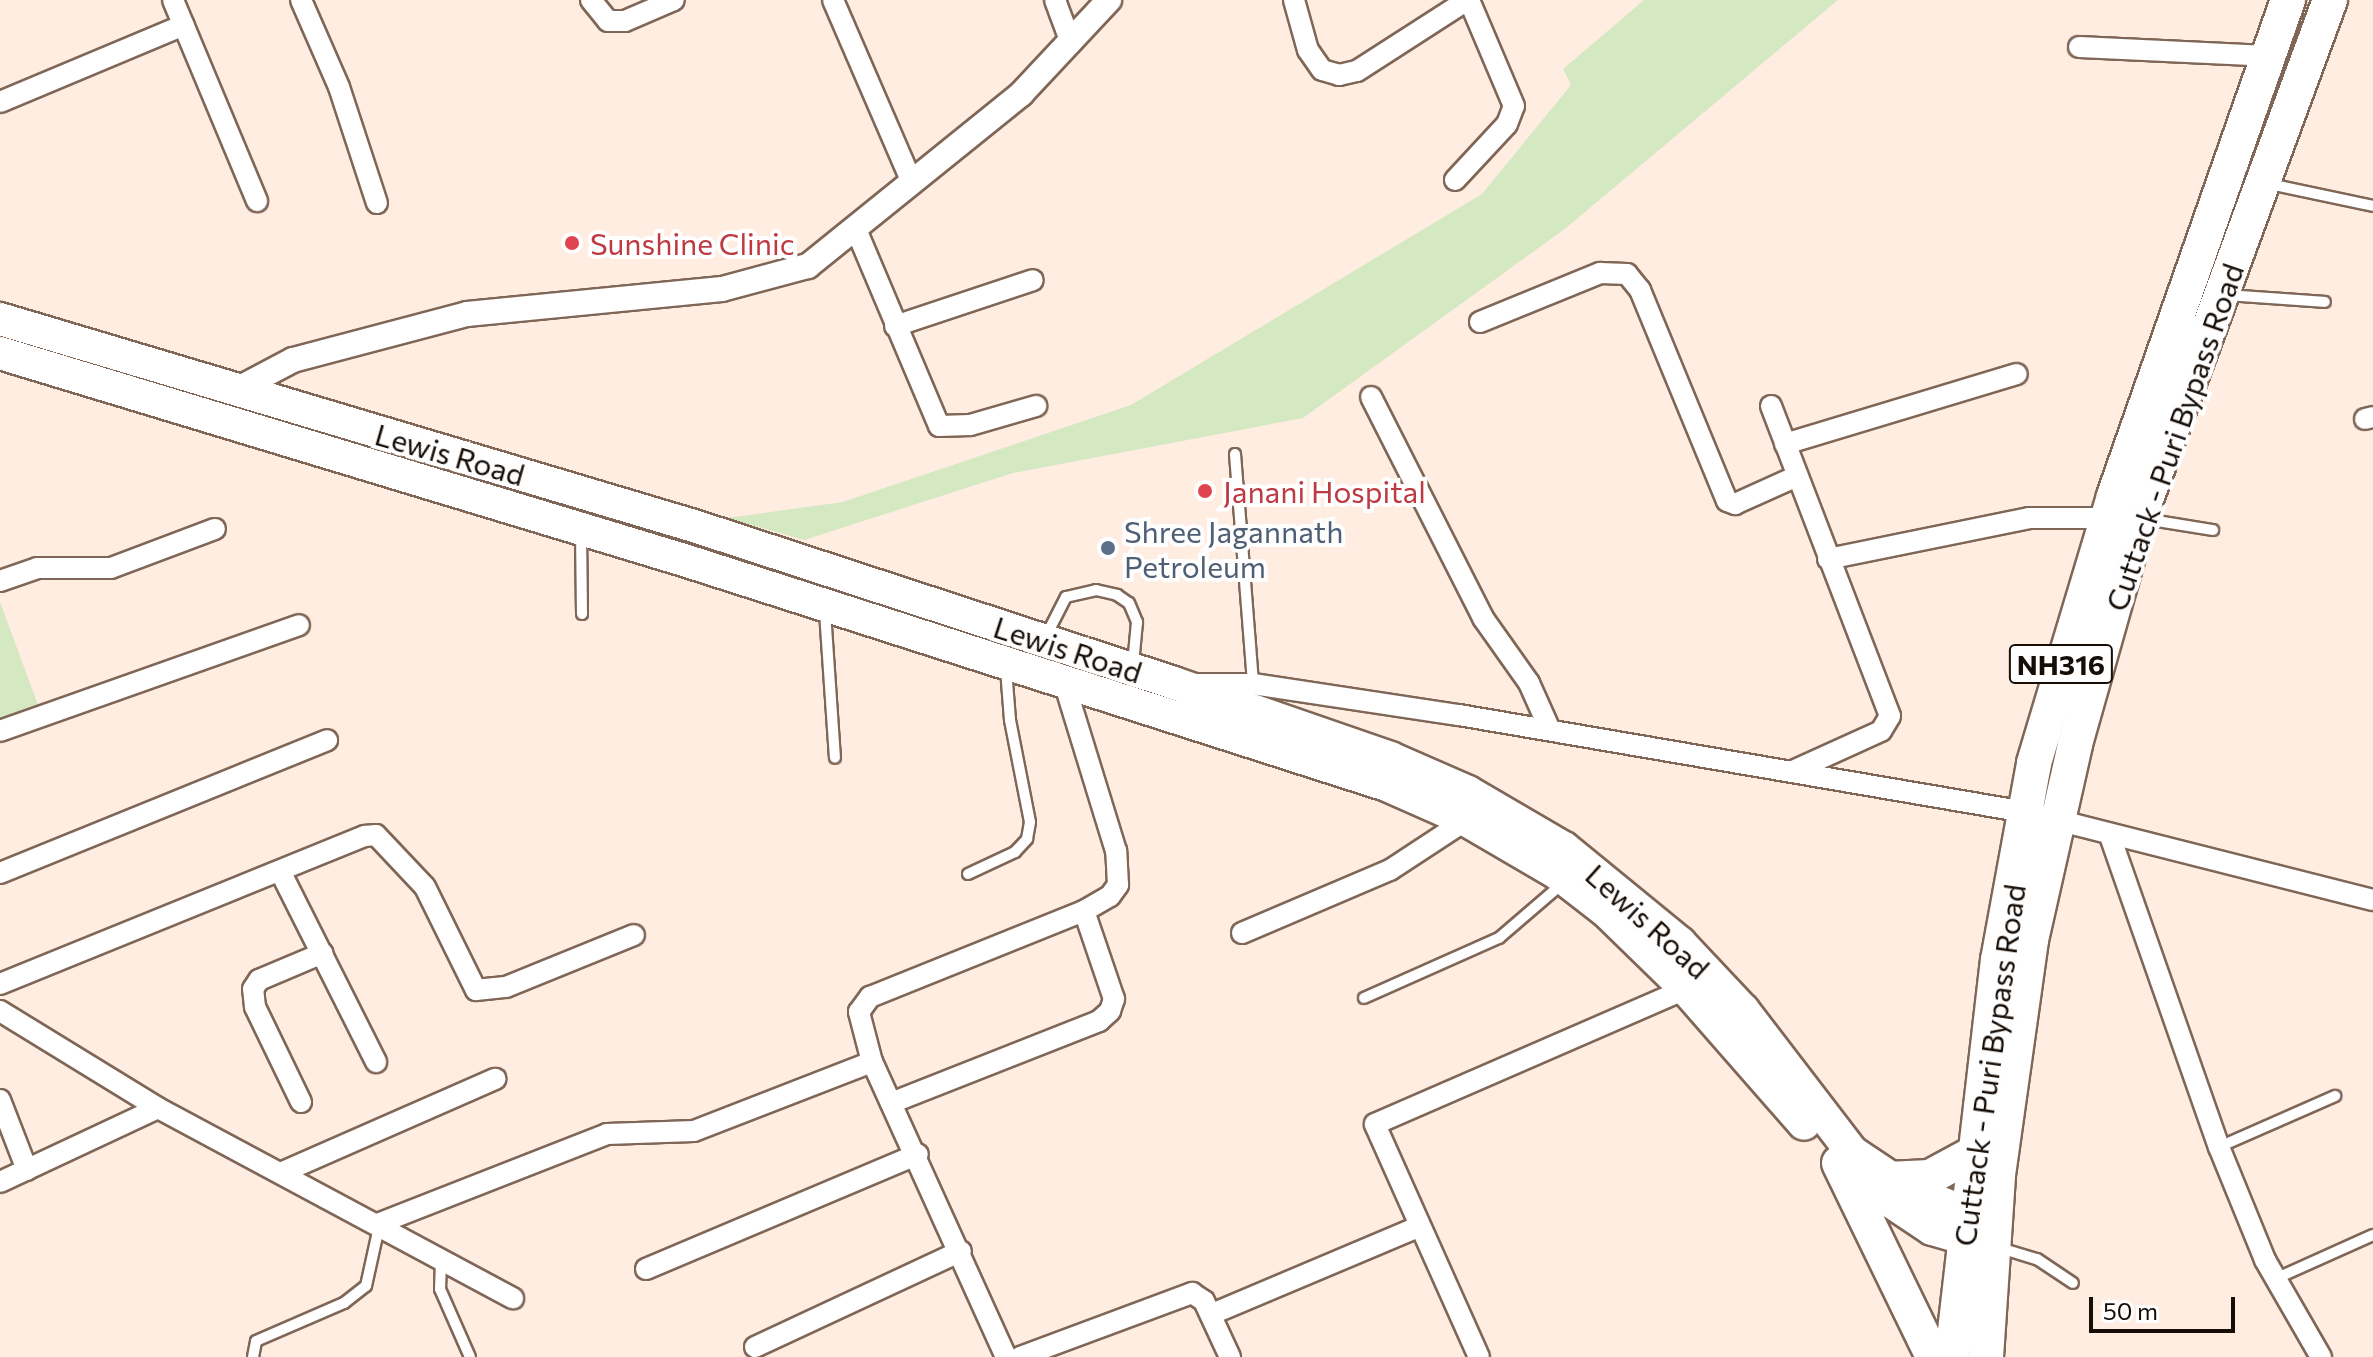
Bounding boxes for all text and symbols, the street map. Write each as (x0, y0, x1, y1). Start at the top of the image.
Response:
place label: Sunshine Clinic (590, 225, 794, 261)
marker: Sunshine Clinic (561, 232, 583, 254)
street label: Cuttack - Puri Bypass Road (2098, 259, 2250, 615)
street label: Lewis Road (371, 416, 529, 492)
place label: Janani Hospital (1223, 473, 1426, 509)
marker: Janani Hospital (1194, 480, 1216, 502)
place label: Shree Jagannath Petroleum (1124, 513, 1343, 584)
marker: Shree Jagannath Petroleum (1099, 539, 1117, 557)
street label: Lewis Road (989, 608, 1147, 690)
road number: NH316 (2007, 640, 2115, 688)
street label: Lewis Road (1579, 856, 1717, 986)
street label: Cuttack - Puri Bypass Road (1946, 882, 2032, 1248)
scale bar (2093, 1281, 2239, 1331)
text: 50 m (2103, 1296, 2158, 1325)

